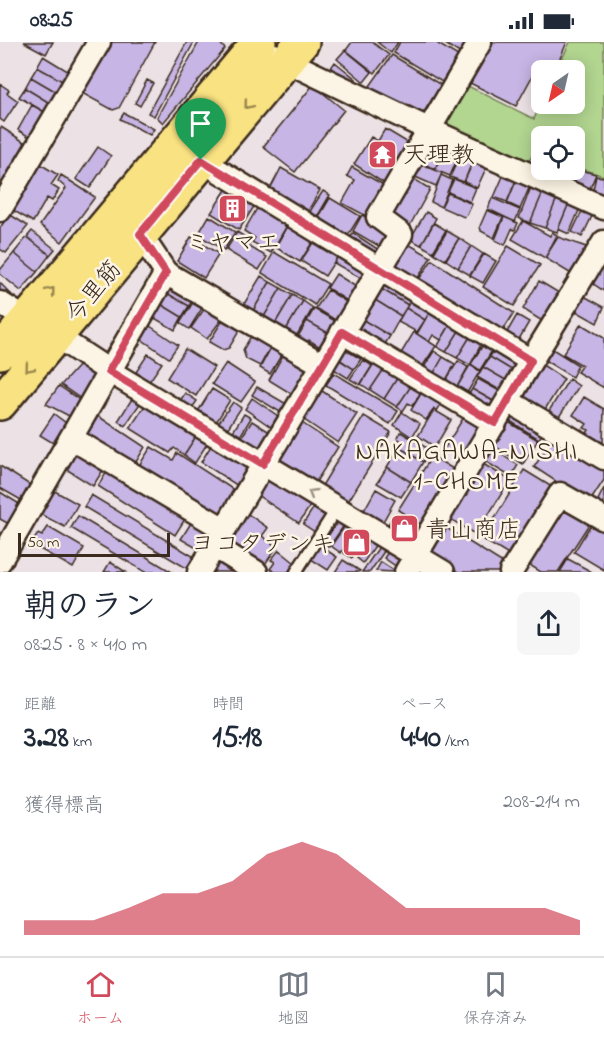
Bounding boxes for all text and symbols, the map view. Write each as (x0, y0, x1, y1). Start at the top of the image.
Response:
text: 08:25 (30, 5, 73, 37)
north arrow (531, 60, 585, 114)
map controls (531, 60, 585, 180)
pin (175, 98, 226, 160)
one-way arrow (244, 98, 255, 109)
icon: arrive (184, 107, 217, 140)
button: locate (531, 126, 585, 180)
temple icon: 天理教 (366, 138, 398, 170)
place label: 天理教 (403, 139, 475, 174)
building icon: ミヤマエ (217, 193, 249, 225)
place label: ミヤマエ (185, 227, 281, 262)
street label: 今里筋 (58, 254, 131, 331)
one-way arrow (44, 287, 55, 298)
one-way arrow (25, 361, 36, 372)
district label: NAKAGAWA-NISHI 1-CHOME (356, 434, 579, 502)
one-way arrow (308, 489, 318, 500)
shop icon: 青山商店 (388, 513, 420, 545)
place label: 青山商店 (425, 514, 521, 549)
shop icon: ヨコタデンキ (340, 527, 372, 559)
place label: ヨコタデンキ (191, 528, 335, 563)
scale bar (18, 530, 170, 558)
text: 50 m (27, 531, 59, 555)
text: 朝のラン (24, 584, 156, 632)
button: share (517, 592, 580, 655)
text: 08:25 · 8 × 410 m (24, 631, 147, 660)
text: 距離 (24, 693, 56, 717)
text: 時間 (212, 693, 244, 717)
text: ペース (401, 693, 448, 717)
text: 3.28 (24, 717, 69, 761)
text: 15:18 (212, 717, 262, 761)
text: 4:40 (401, 717, 441, 761)
text: km (69, 730, 92, 754)
text: /km (441, 730, 469, 754)
text: 208–214 m (503, 788, 580, 817)
text: 獲得標高 (24, 792, 104, 821)
tab: ホーム (77, 968, 124, 1031)
tab: 地図 (277, 968, 310, 1031)
tab: 保存済み (463, 968, 527, 1031)

